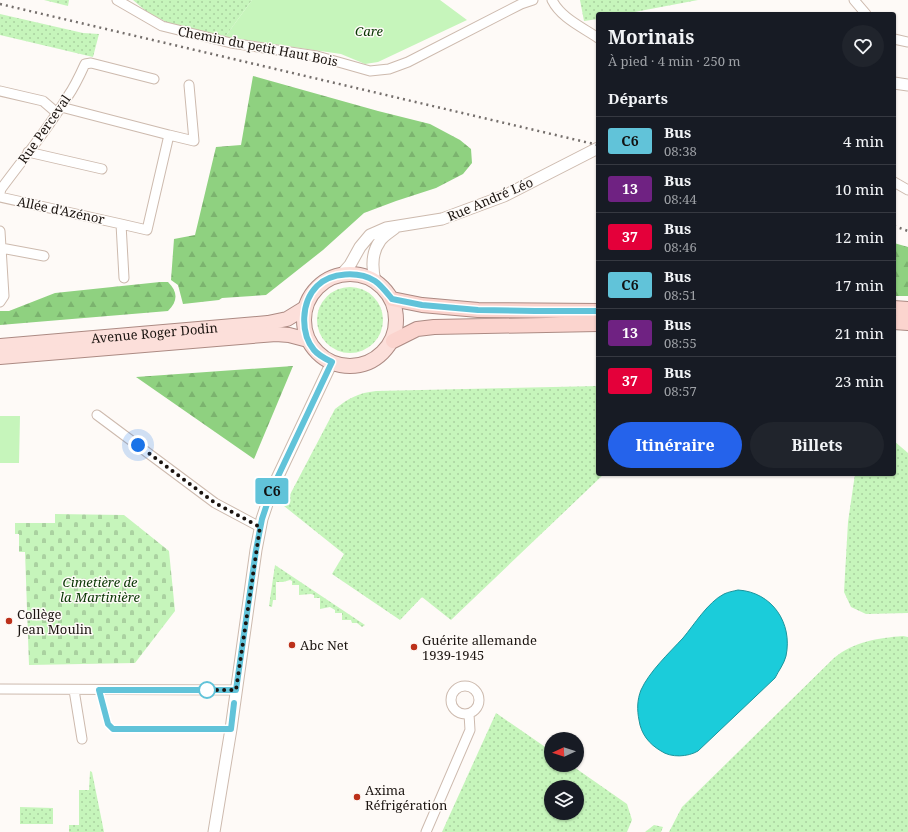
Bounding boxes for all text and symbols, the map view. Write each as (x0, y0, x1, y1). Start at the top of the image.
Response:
street label: Chemin du petit Haut Bois (177, 22, 340, 70)
park label: Care (355, 22, 384, 40)
text: Morinais (608, 24, 694, 50)
button: heart (842, 25, 884, 67)
text: À pied · 4 min · 250 m (608, 52, 741, 70)
text: Départs (608, 88, 668, 108)
street label: Rue Perceval (14, 91, 74, 167)
text: Bus (664, 122, 691, 142)
text: C6 (621, 131, 639, 150)
text: 4 min (843, 131, 884, 151)
text: 08:38 (664, 142, 697, 160)
text: Bus (664, 170, 691, 190)
street label: Rue André Léo (444, 173, 536, 225)
text: 13 (622, 179, 638, 198)
text: 10 min (835, 179, 884, 199)
text: 08:44 (664, 190, 697, 208)
street label: Allée d'Azénor (16, 192, 106, 228)
text: Bus (664, 218, 691, 238)
text: 37 (622, 227, 638, 246)
text: 12 min (835, 227, 884, 247)
text: 08:46 (664, 238, 697, 256)
text: Bus (664, 266, 691, 286)
text: C6 (621, 275, 639, 294)
text: 17 min (835, 275, 884, 295)
text: 08:51 (664, 286, 697, 304)
text: Bus (664, 314, 691, 334)
street label: Avenue Roger Dodin (90, 318, 219, 347)
text: 13 (622, 323, 638, 342)
text: 21 min (835, 323, 884, 343)
text: 08:55 (664, 334, 697, 352)
text: Bus (664, 362, 691, 382)
text: 37 (622, 371, 638, 390)
text: 23 min (835, 371, 884, 391)
text: 08:57 (664, 382, 697, 400)
button: Itinéraire (608, 422, 742, 468)
button: Billets (750, 422, 884, 468)
your location (128, 435, 148, 455)
line badge: C6 (254, 478, 290, 504)
text: C6 (263, 481, 281, 500)
park label: Cimetière de la Martinière (60, 573, 140, 606)
place label: Collège Jean Moulin (16, 605, 93, 638)
marker: Collège Jean Moulin (4, 616, 14, 626)
place label: Guérite allemande 1939-1945 (422, 631, 537, 664)
place label: Abc Net (300, 636, 349, 654)
marker: Abc Net (287, 640, 297, 650)
marker: Guérite allemande 1939-1945 (409, 642, 419, 652)
unlabelled marker (198, 681, 216, 699)
north arrow (544, 732, 584, 772)
map controls (544, 732, 584, 820)
button: layers (544, 780, 584, 820)
place label: Axima Réfrigération (365, 781, 448, 814)
marker: Axima Réfrigération (352, 792, 362, 802)

